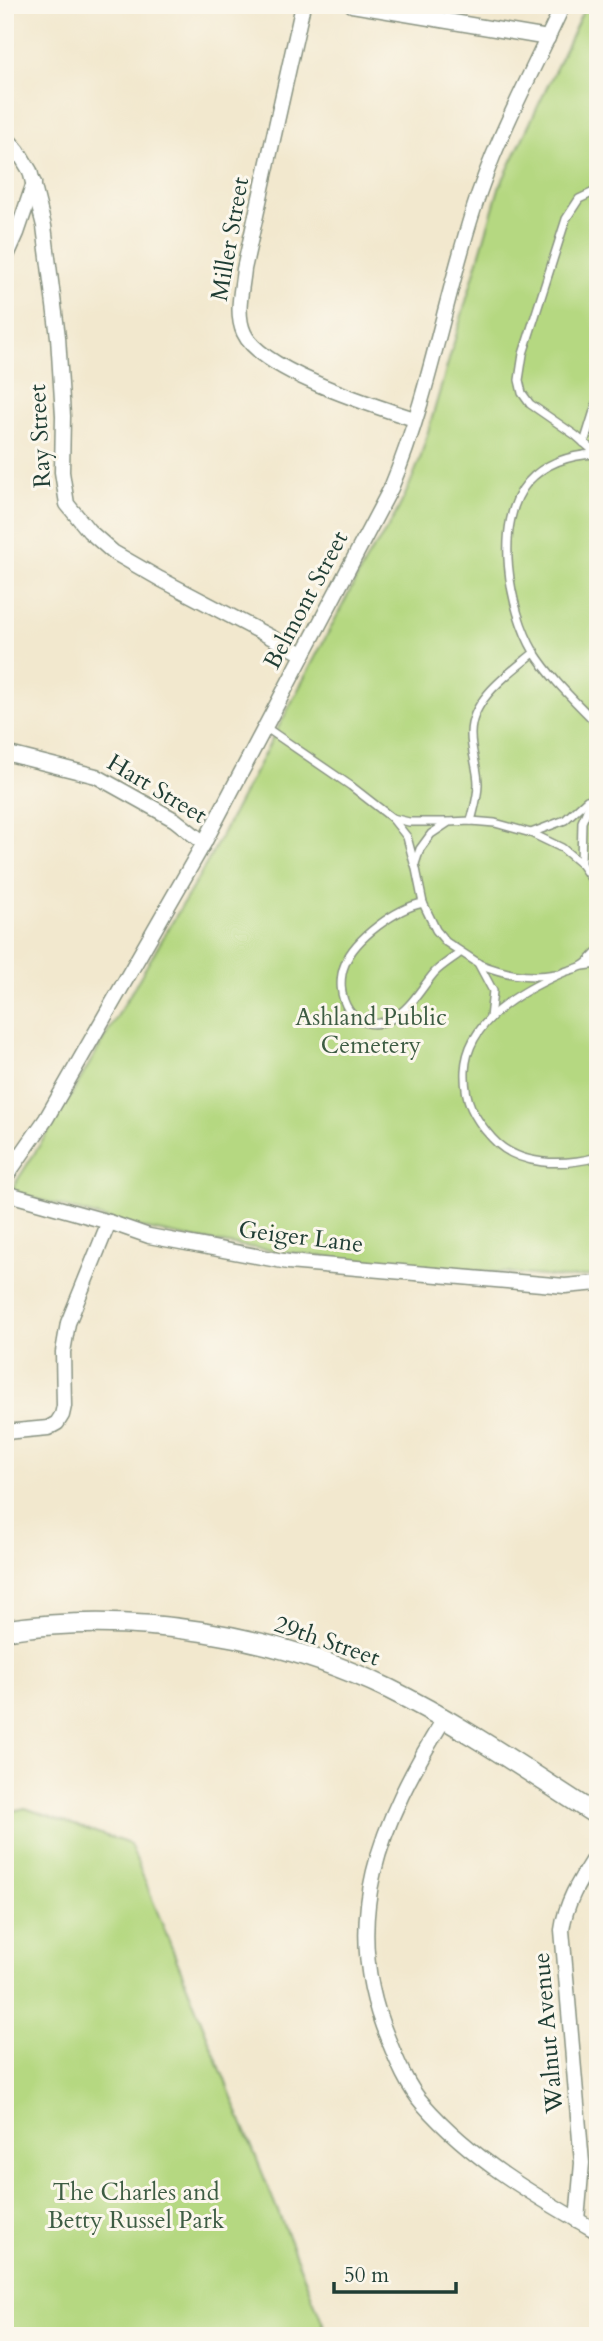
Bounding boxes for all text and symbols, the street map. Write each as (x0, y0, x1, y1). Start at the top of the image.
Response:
street label: Miller Street (203, 174, 257, 304)
street label: Ray Street (21, 383, 59, 489)
street label: Belmont Street (256, 525, 356, 675)
street label: Hart Street (101, 746, 213, 832)
park label: Ashland Public Cemetery (295, 1001, 447, 1062)
street label: Geiger Lane (237, 1213, 365, 1261)
street label: 29th Street (270, 1608, 385, 1675)
street label: Walnut Avenue (525, 1951, 572, 2116)
park label: The Charles and Betty Russel Park (48, 2176, 225, 2237)
scale bar (334, 2250, 456, 2294)
text: 50 m (344, 2261, 389, 2290)

